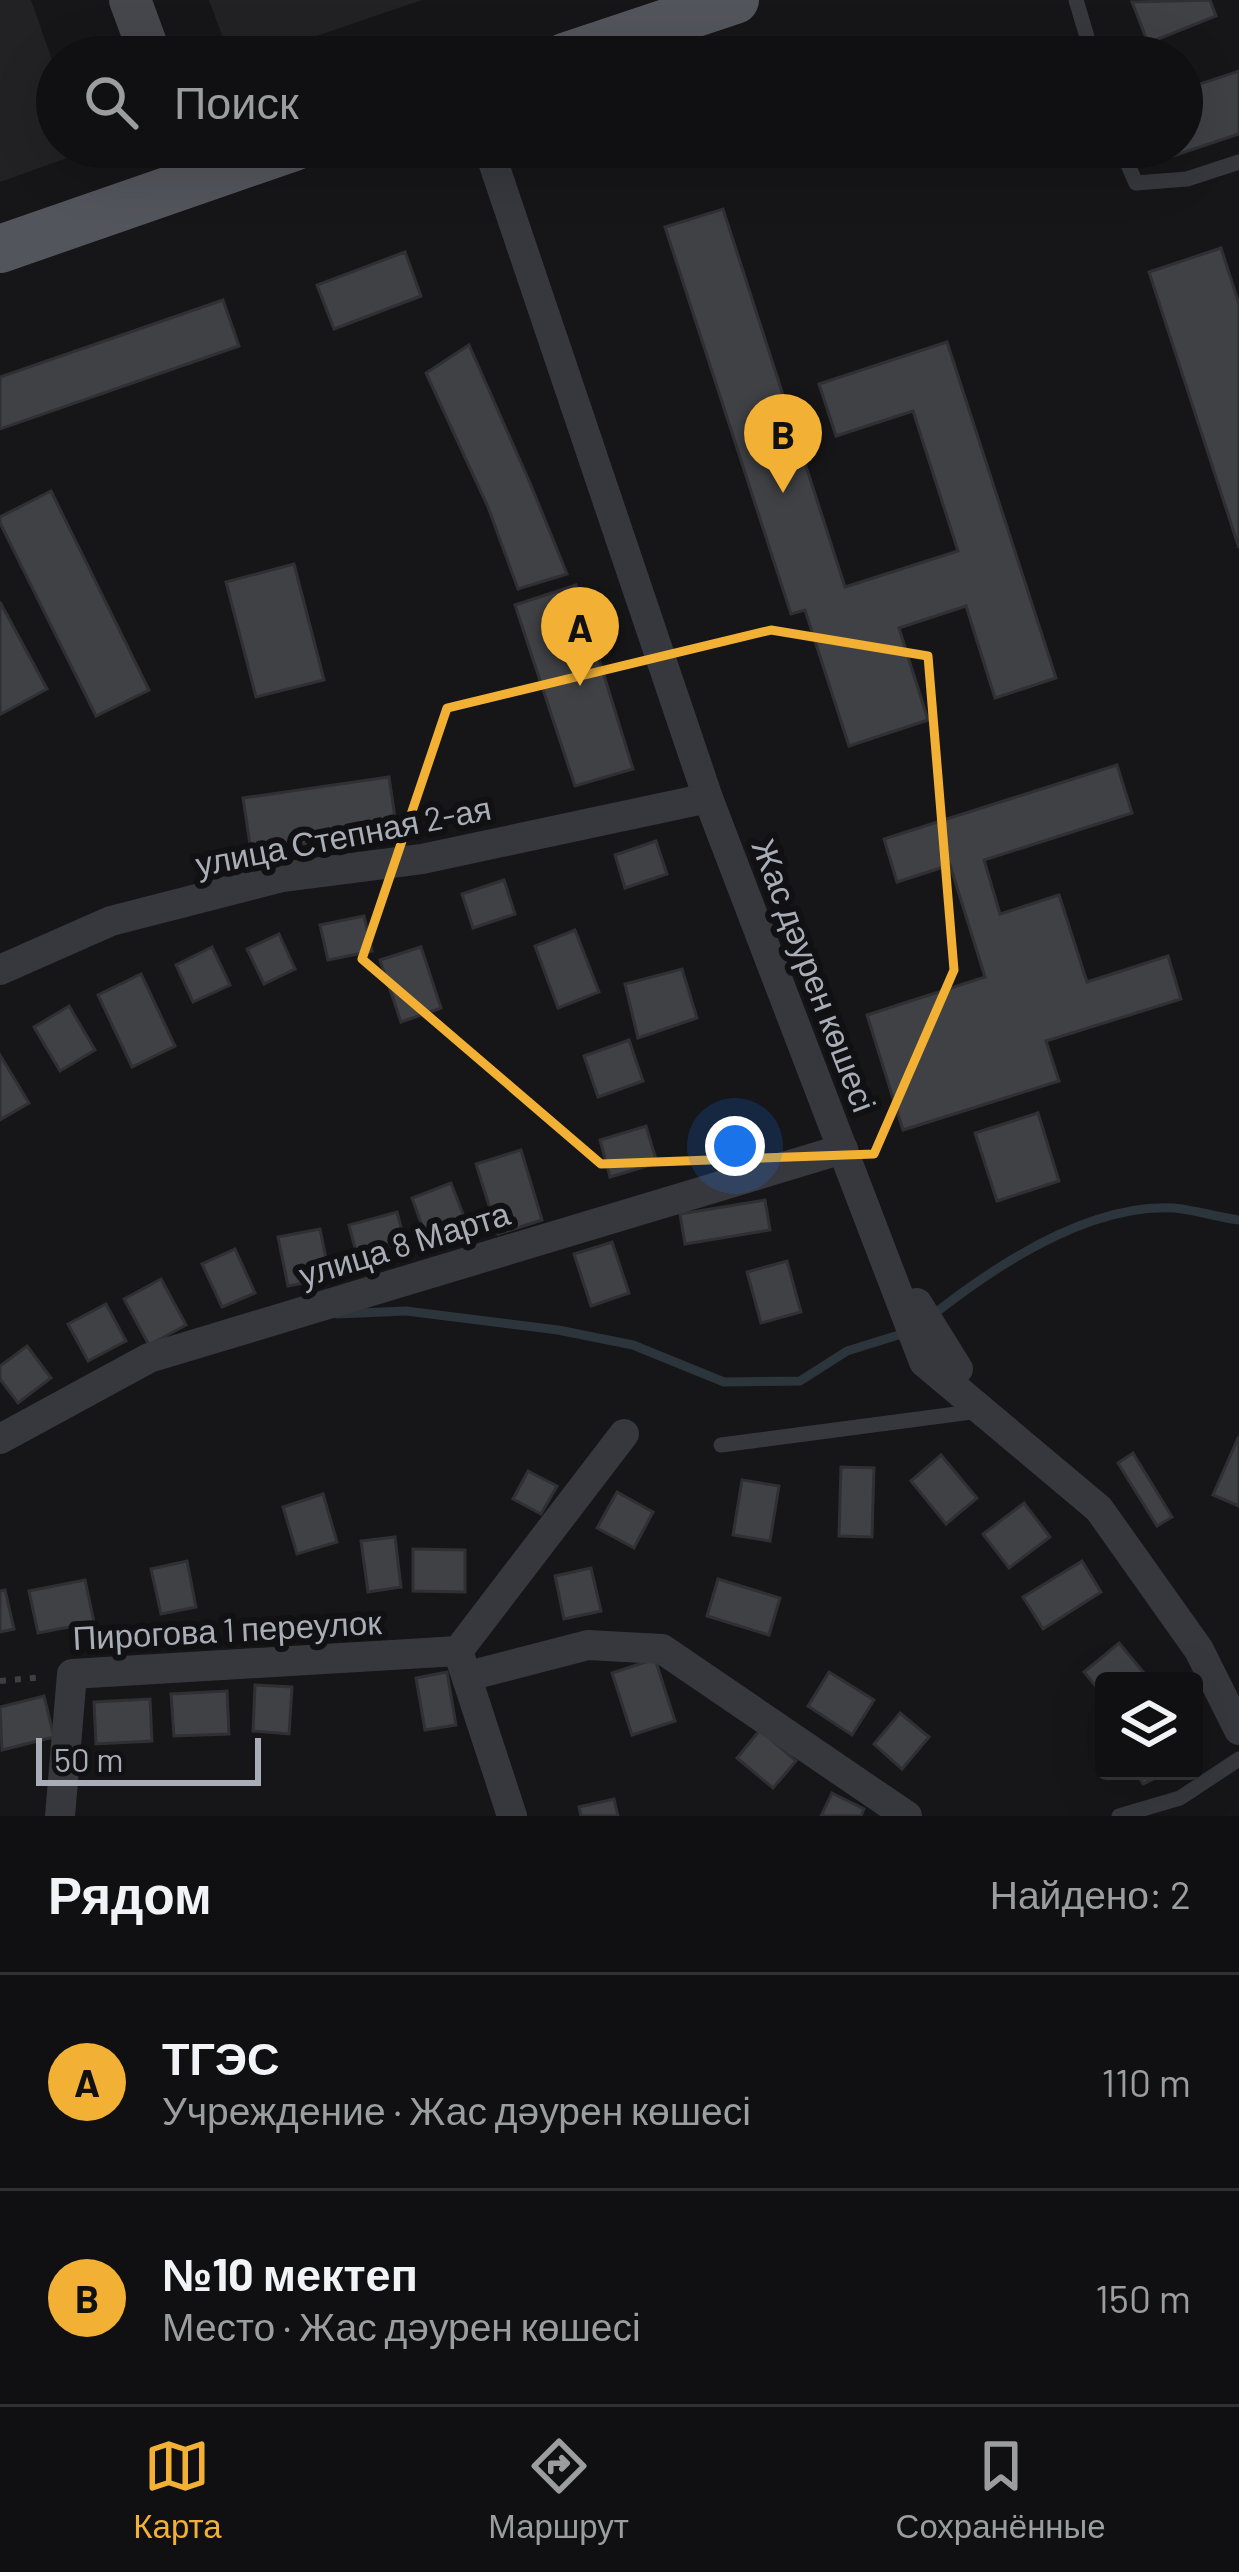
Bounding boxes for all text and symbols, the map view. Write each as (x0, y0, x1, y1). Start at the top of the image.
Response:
search box (36, 36, 1203, 168)
icon: search (78, 69, 144, 135)
text: Поиск (174, 74, 299, 128)
pin: B (744, 394, 822, 493)
pin: A (541, 587, 619, 686)
street label: улица Степная 2-ая (192, 787, 494, 883)
street label: Жас дәурен көшесі (745, 833, 885, 1117)
your location (705, 1116, 765, 1176)
street label: улица 8 Марта (294, 1192, 515, 1294)
street label: Пирогова 1 переулок (71, 1601, 383, 1657)
map controls (1095, 1672, 1203, 1780)
button: layers (1095, 1672, 1203, 1780)
scale bar (36, 1732, 261, 1785)
text: 50 m (54, 1739, 124, 1779)
text: Рядом (48, 1863, 212, 1924)
text: Найдено: 2 (990, 1870, 1191, 1917)
text: ТГЭС (162, 2030, 280, 2084)
text: A (74, 2058, 100, 2105)
text: 110 m (1101, 2058, 1191, 2105)
text: Учреждение · Жас дәурен көшесі (162, 2086, 751, 2133)
text: №10 мектеп (162, 2246, 418, 2300)
text: B (75, 2274, 99, 2321)
text: 150 m (1095, 2274, 1191, 2321)
text: Место · Жас дәурен көшесі (162, 2302, 641, 2349)
tab: Карта (133, 2433, 222, 2546)
tab: Маршрут (488, 2433, 629, 2546)
tab: Сохранённые (896, 2433, 1106, 2546)

